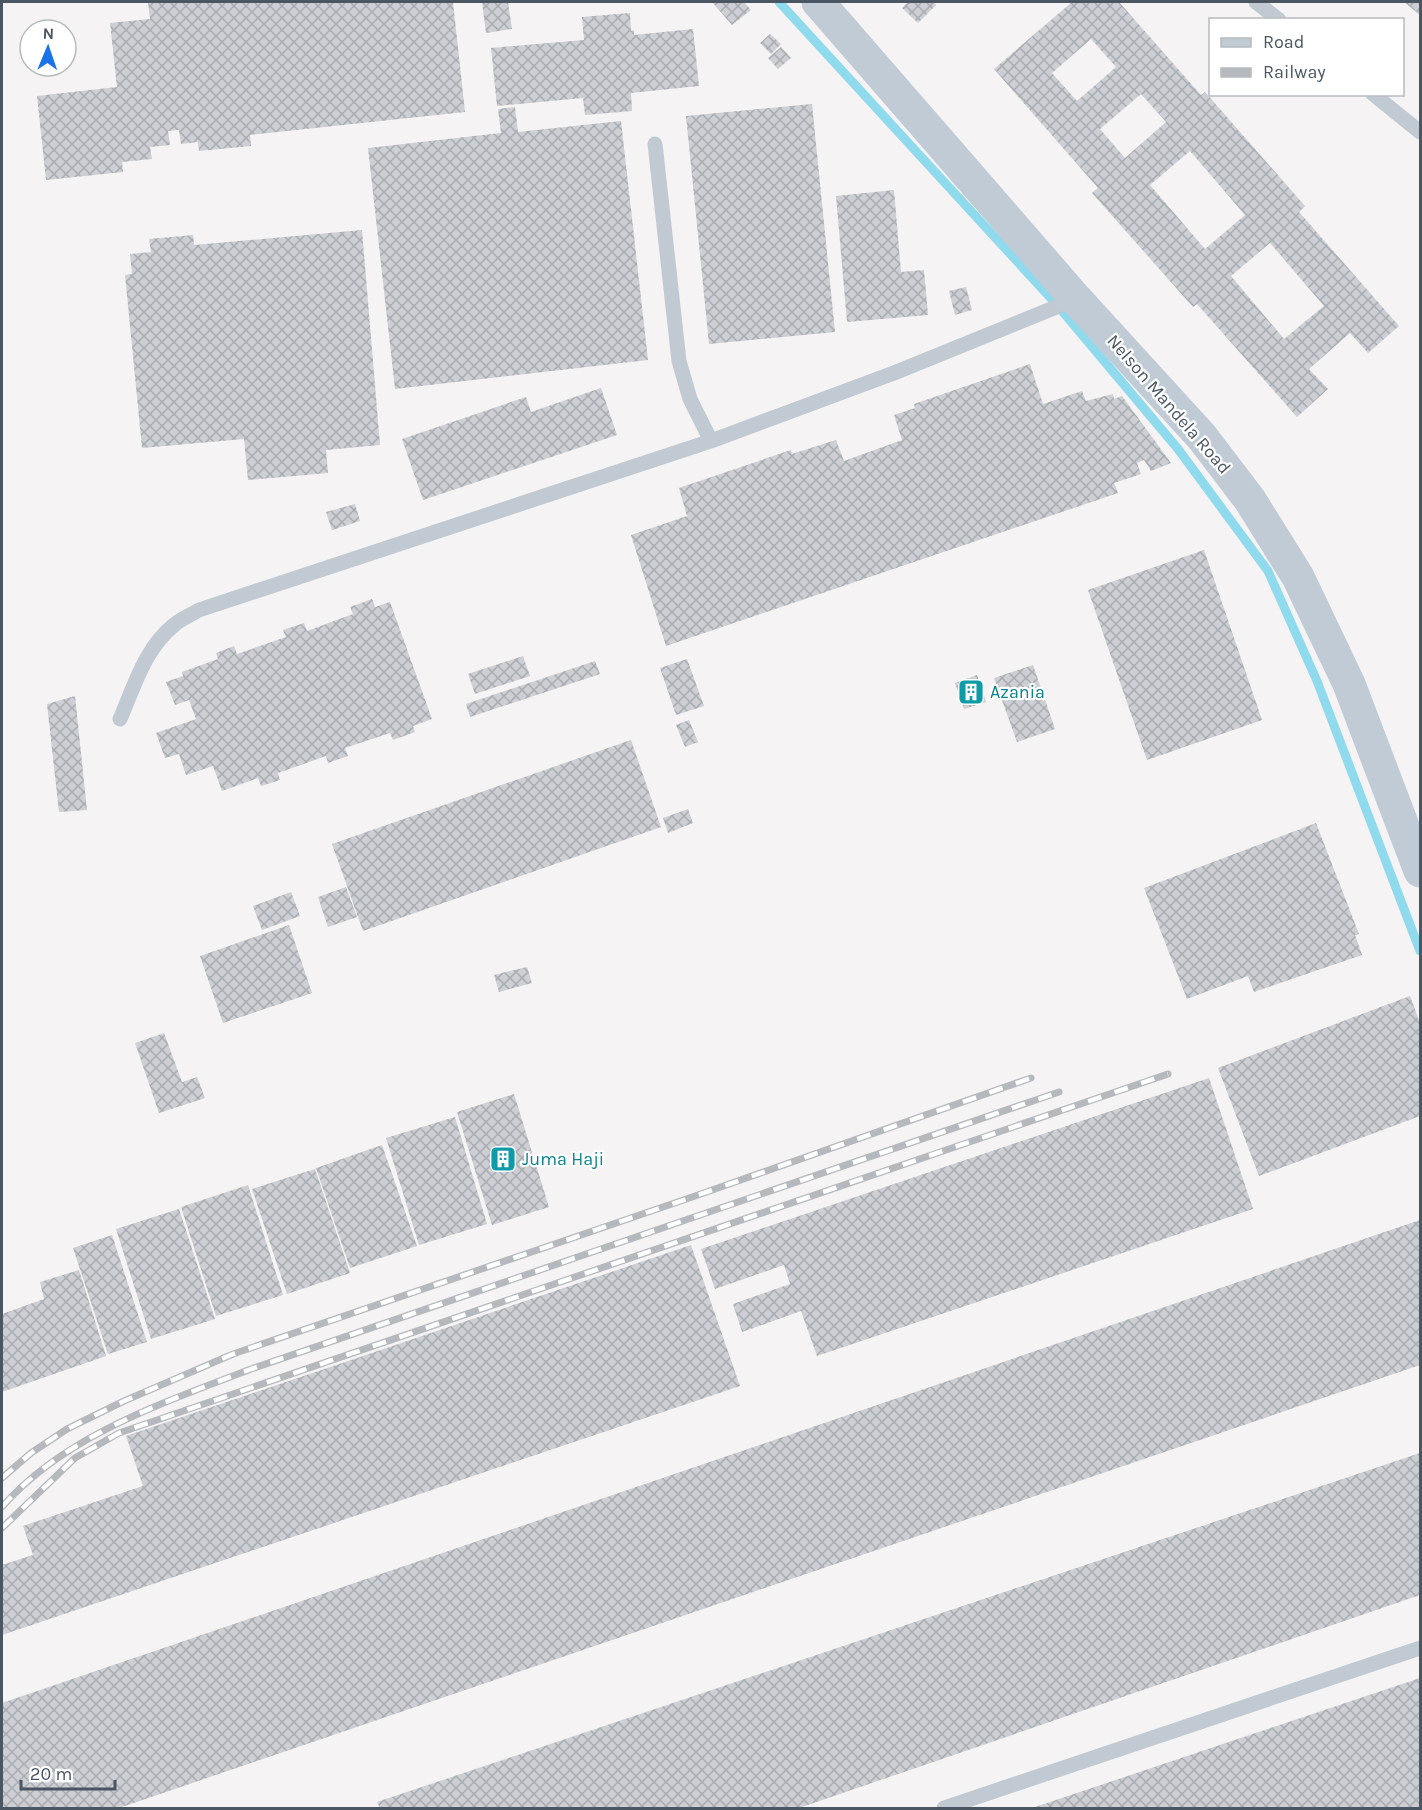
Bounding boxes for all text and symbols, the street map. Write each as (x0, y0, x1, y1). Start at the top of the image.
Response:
north arrow (18, 18, 78, 78)
legend (1209, 18, 1404, 96)
text: N (42, 24, 55, 43)
text: Road (1263, 31, 1304, 53)
text: Railway (1263, 61, 1326, 83)
street label: Nelson Mandela Road (1102, 330, 1236, 478)
building icon: Azania (956, 677, 986, 707)
place label: Azania (990, 681, 1045, 703)
building icon: Juma Haji (488, 1144, 518, 1174)
place label: Juma Haji (522, 1148, 604, 1170)
scale bar (21, 1753, 116, 1791)
text: 20 m (30, 1763, 72, 1785)

